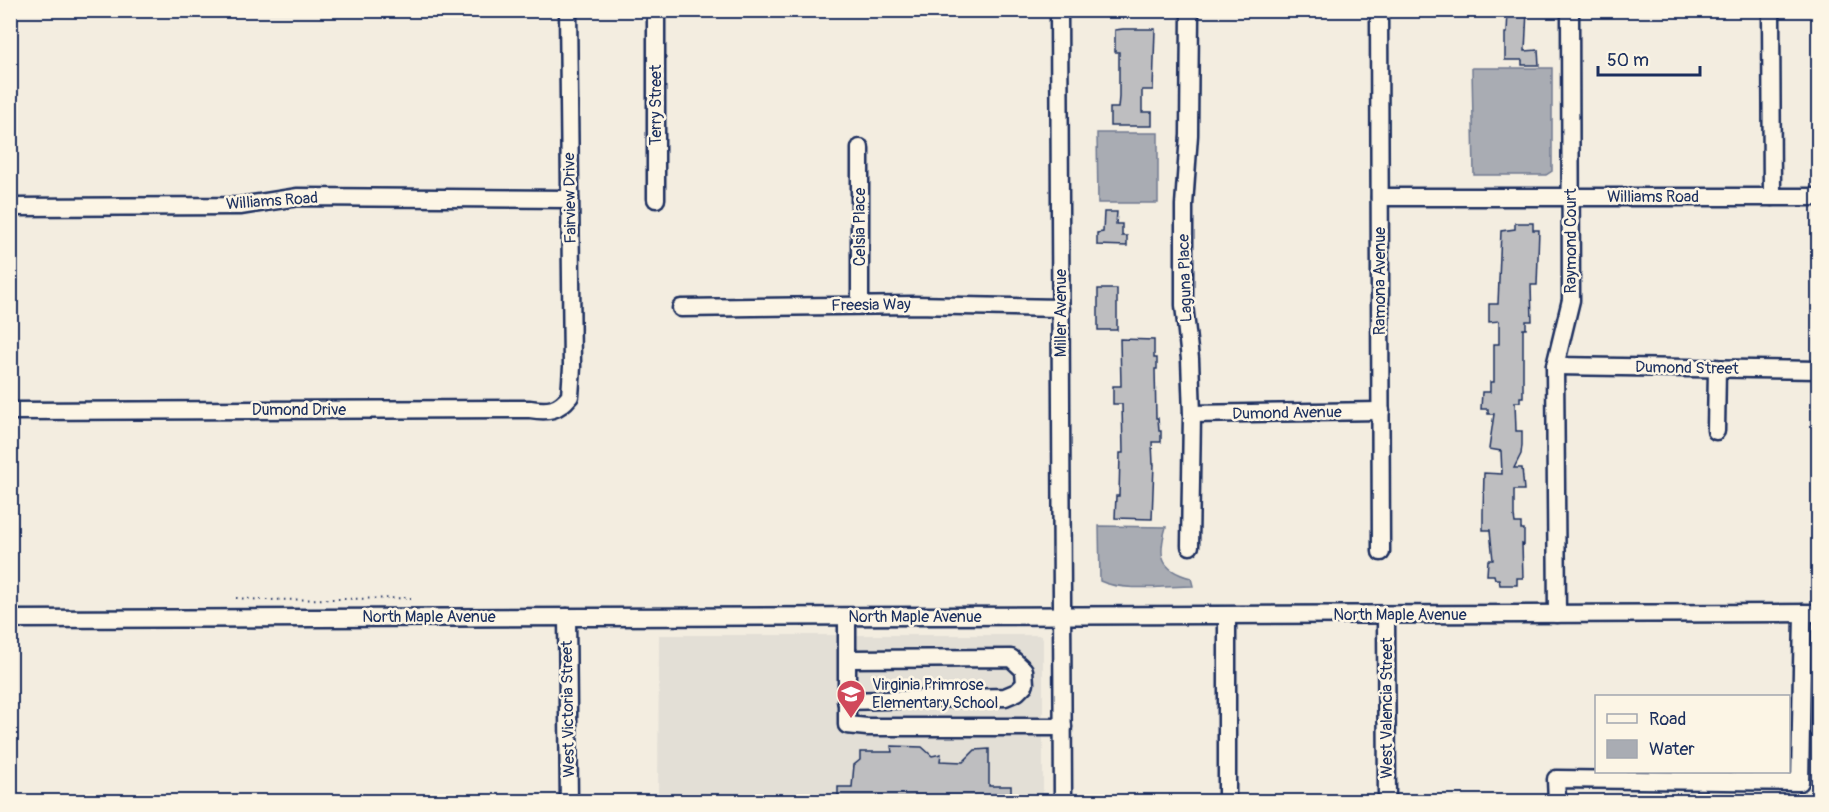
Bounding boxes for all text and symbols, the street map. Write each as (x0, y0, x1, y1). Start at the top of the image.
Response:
scale bar (1598, 39, 1700, 77)
text: 50 m (1607, 49, 1649, 72)
street label: Terry Street (646, 64, 666, 145)
street label: Fairview Drive (559, 152, 581, 244)
street label: Williams Road (1607, 187, 1699, 207)
street label: Williams Road (225, 188, 319, 214)
street label: Celsia Place (850, 188, 870, 266)
street label: Raymond Court (1561, 188, 1581, 294)
street label: Ramona Avenue (1370, 227, 1390, 335)
street label: Laguna Place (1173, 233, 1197, 323)
street label: Miller Avenue (1051, 269, 1071, 357)
street label: Freesia Way (831, 294, 911, 316)
street label: Dumond Street (1635, 357, 1740, 379)
street label: Dumond Drive (252, 400, 346, 420)
street label: Dumond Avenue (1232, 402, 1342, 424)
street label: North Maple Avenue (1333, 605, 1467, 625)
street label: North Maple Avenue (362, 607, 496, 627)
street label: North Maple Avenue (848, 607, 982, 627)
street label: West Valencia Street (1377, 637, 1397, 779)
street label: West Victoria Street (557, 640, 579, 778)
place label: Virginia Primrose Elementary School (872, 675, 998, 713)
school or university icon: Virginia Primrose Elementary School (835, 678, 867, 720)
legend (1595, 695, 1790, 773)
text: Road (1649, 708, 1686, 731)
text: Water (1649, 738, 1695, 761)

